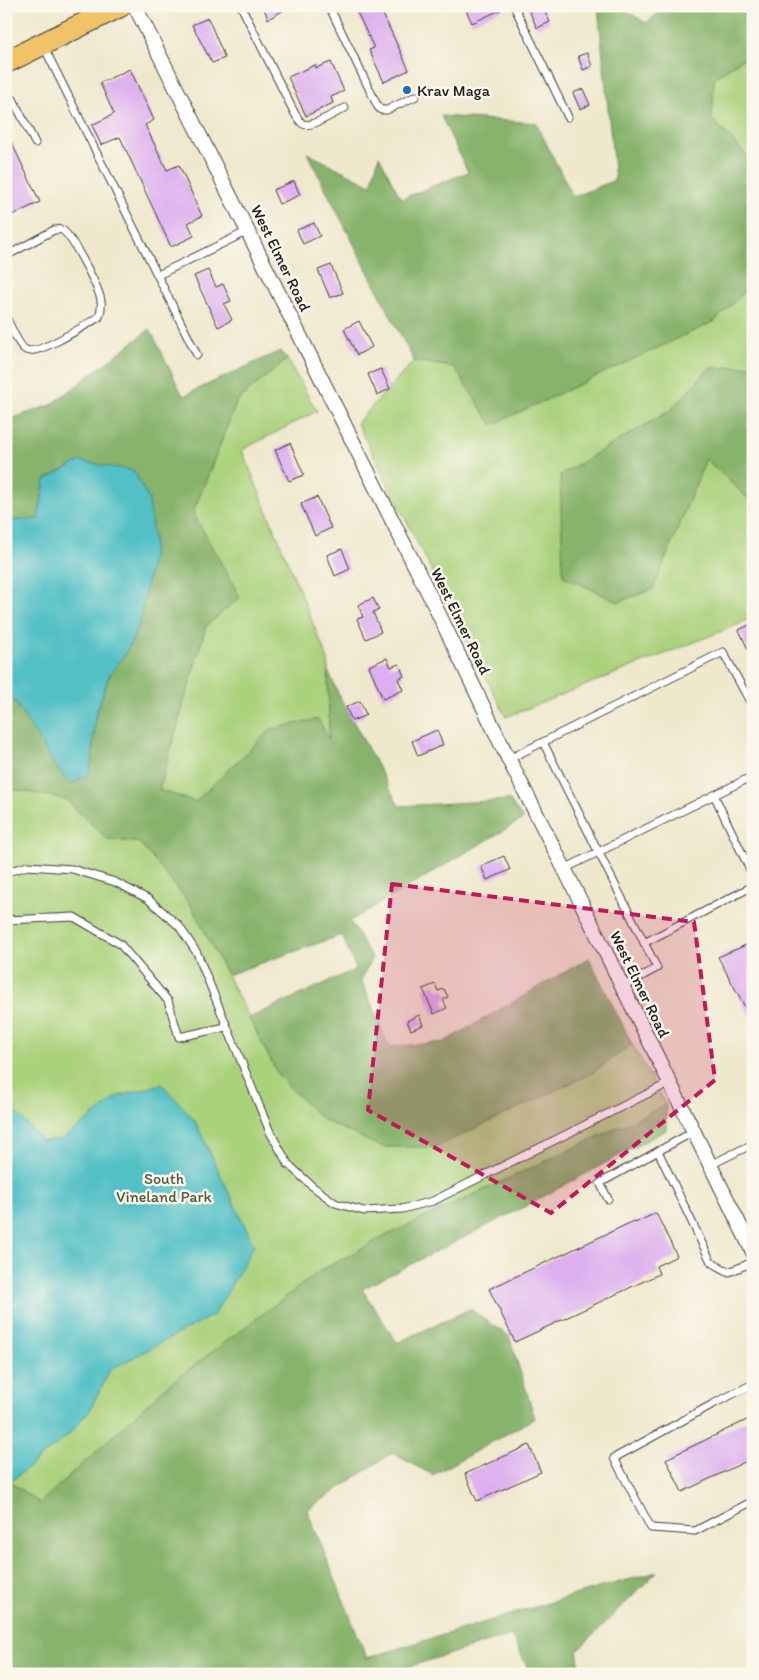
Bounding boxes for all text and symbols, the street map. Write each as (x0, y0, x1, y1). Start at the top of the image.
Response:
place label: Krav Maga (417, 81, 491, 100)
marker: Krav Maga (401, 84, 413, 96)
street label: West Elmer Road (247, 202, 315, 315)
street label: West Elmer Road (427, 565, 495, 678)
street label: West Elmer Road (606, 928, 674, 1041)
park label: South Vineland Park (116, 1169, 213, 1206)

